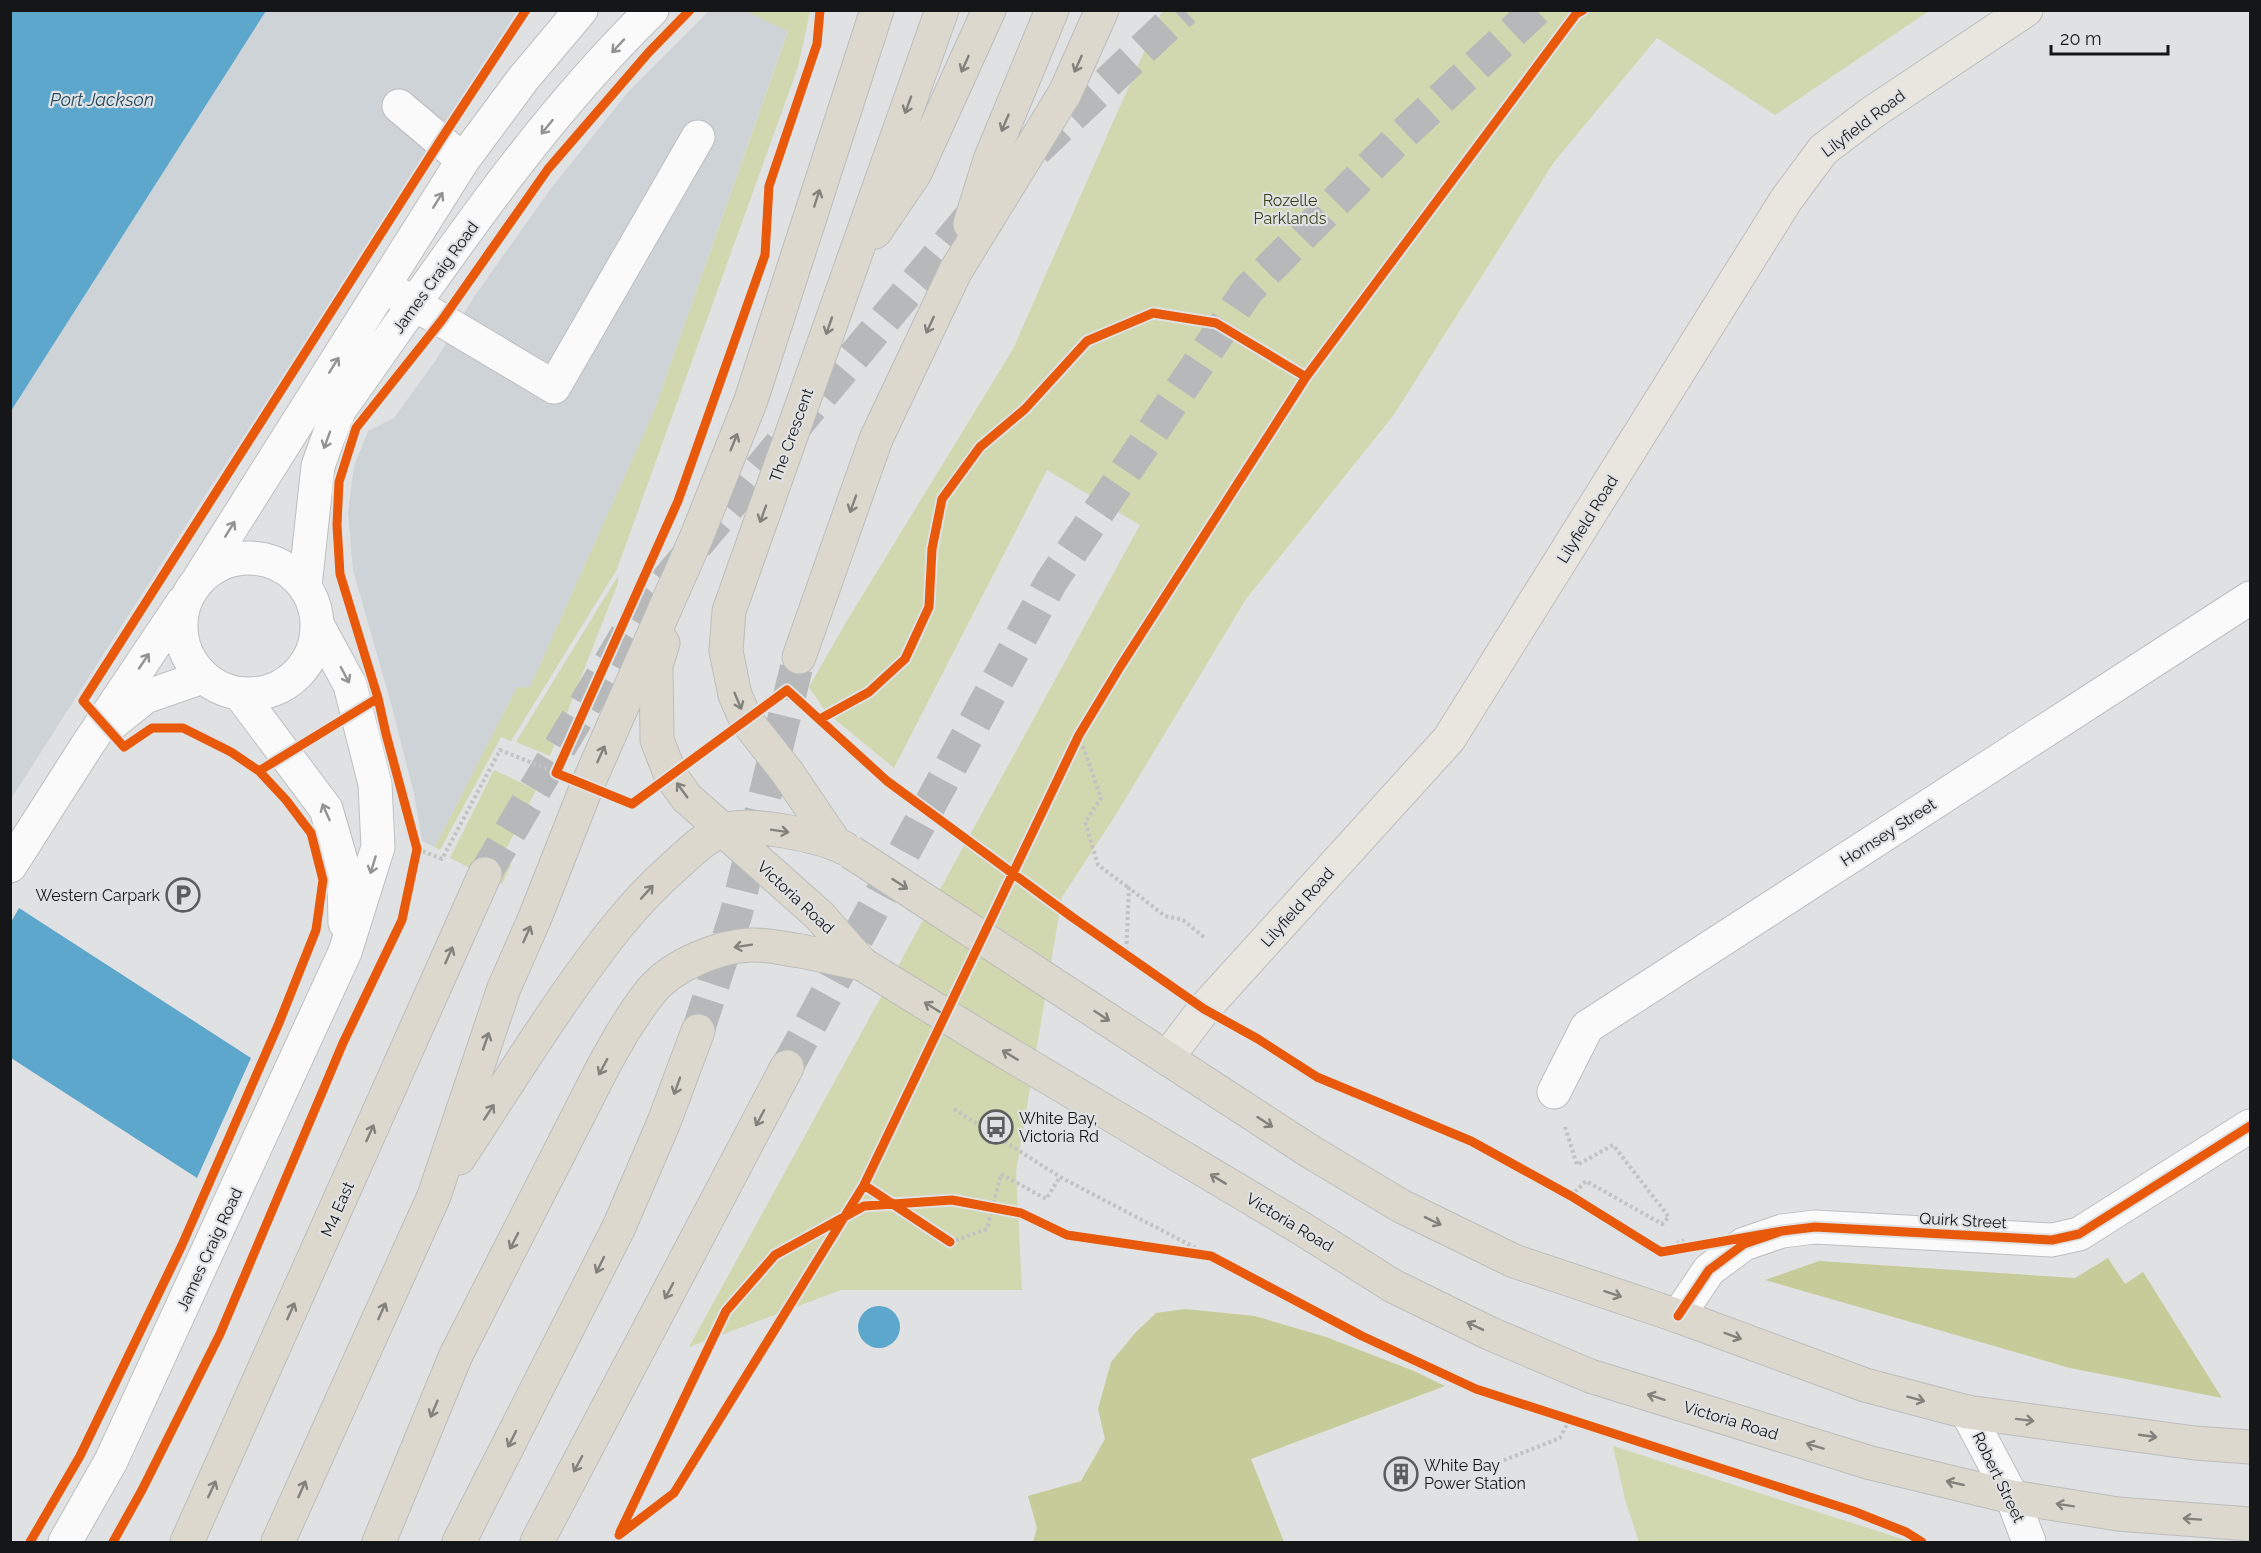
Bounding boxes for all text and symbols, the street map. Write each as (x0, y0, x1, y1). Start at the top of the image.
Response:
scale bar (2051, 18, 2168, 56)
text: 20 m (2060, 28, 2102, 49)
one-way arrow (611, 38, 625, 53)
one-way arrow (958, 54, 970, 72)
one-way arrow (1072, 54, 1084, 72)
street label: Lilyfield Road (1818, 86, 1909, 161)
water label: Port Jackson (50, 89, 154, 110)
one-way arrow (902, 95, 913, 114)
one-way arrow (999, 113, 1010, 131)
one-way arrow (541, 119, 554, 135)
one-way arrow (813, 189, 824, 208)
park label: Rozelle Parklands (1254, 191, 1327, 228)
one-way arrow (433, 192, 445, 209)
street label: James Craig Road (389, 218, 482, 337)
one-way arrow (923, 315, 935, 333)
one-way arrow (823, 316, 834, 335)
one-way arrow (328, 356, 341, 373)
street label: The Crescent (766, 385, 817, 485)
one-way arrow (321, 431, 332, 449)
one-way arrow (730, 433, 741, 452)
street label: Lilyfield Road (1553, 472, 1622, 567)
one-way arrow (847, 494, 858, 512)
one-way arrow (757, 504, 768, 522)
one-way arrow (224, 521, 236, 538)
one-way arrow (138, 653, 150, 670)
one-way arrow (340, 666, 351, 684)
one-way arrow (733, 691, 744, 710)
one-way arrow (596, 745, 608, 763)
one-way arrow (676, 782, 689, 798)
street label: Hornsey Street (1837, 794, 1940, 870)
one-way arrow (319, 804, 331, 822)
one-way arrow (770, 826, 789, 837)
one-way arrow (366, 855, 377, 874)
street label: Victoria Road (753, 857, 838, 938)
street label: Lilyfield Road (1257, 864, 1338, 951)
parking icon: Western Carpark (165, 877, 201, 913)
one-way arrow (891, 878, 908, 890)
one-way arrow (640, 885, 654, 900)
place label: Western Carpark (36, 886, 161, 905)
one-way arrow (522, 926, 533, 944)
one-way arrow (733, 941, 753, 952)
one-way arrow (444, 946, 455, 964)
one-way arrow (924, 1001, 941, 1013)
one-way arrow (1093, 1010, 1110, 1022)
one-way arrow (481, 1032, 492, 1051)
one-way arrow (1002, 1049, 1019, 1061)
one-way arrow (597, 1058, 608, 1076)
one-way arrow (671, 1077, 682, 1095)
one-way arrow (483, 1104, 495, 1121)
one-way arrow (754, 1109, 765, 1127)
bus stop icon: White Bay, Victoria Rd (978, 1109, 1014, 1145)
place label: White Bay, Victoria Rd (1019, 1109, 1099, 1146)
one-way arrow (1256, 1117, 1273, 1129)
one-way arrow (365, 1124, 376, 1143)
one-way arrow (1210, 1172, 1227, 1184)
street label: M4 East (317, 1178, 358, 1240)
street label: James Craig Road (173, 1185, 246, 1314)
street label: Victoria Road (1243, 1189, 1337, 1256)
street label: Quirk Street (1919, 1209, 2008, 1232)
one-way arrow (1424, 1216, 1442, 1228)
one-way arrow (508, 1232, 520, 1249)
one-way arrow (593, 1256, 605, 1274)
one-way arrow (663, 1282, 675, 1299)
one-way arrow (1603, 1290, 1622, 1301)
one-way arrow (286, 1303, 297, 1321)
one-way arrow (377, 1303, 388, 1321)
one-way arrow (1466, 1320, 1484, 1332)
one-way arrow (1723, 1332, 1742, 1343)
one-way arrow (1647, 1391, 1666, 1402)
one-way arrow (1906, 1393, 1925, 1405)
street label: Victoria Road (1681, 1397, 1781, 1444)
one-way arrow (428, 1400, 439, 1418)
one-way arrow (2015, 1414, 2035, 1425)
street label: Robert Street (1968, 1429, 2029, 1526)
one-way arrow (506, 1430, 517, 1448)
one-way arrow (2138, 1431, 2158, 1442)
one-way arrow (1806, 1440, 1825, 1451)
one-way arrow (572, 1454, 584, 1472)
building icon: White Bay Power Station (1383, 1456, 1419, 1492)
place label: White Bay Power Station (1424, 1456, 1526, 1493)
one-way arrow (1945, 1477, 1964, 1489)
one-way arrow (206, 1481, 218, 1499)
one-way arrow (296, 1481, 308, 1499)
one-way arrow (2056, 1500, 2075, 1511)
one-way arrow (2183, 1514, 2203, 1525)

